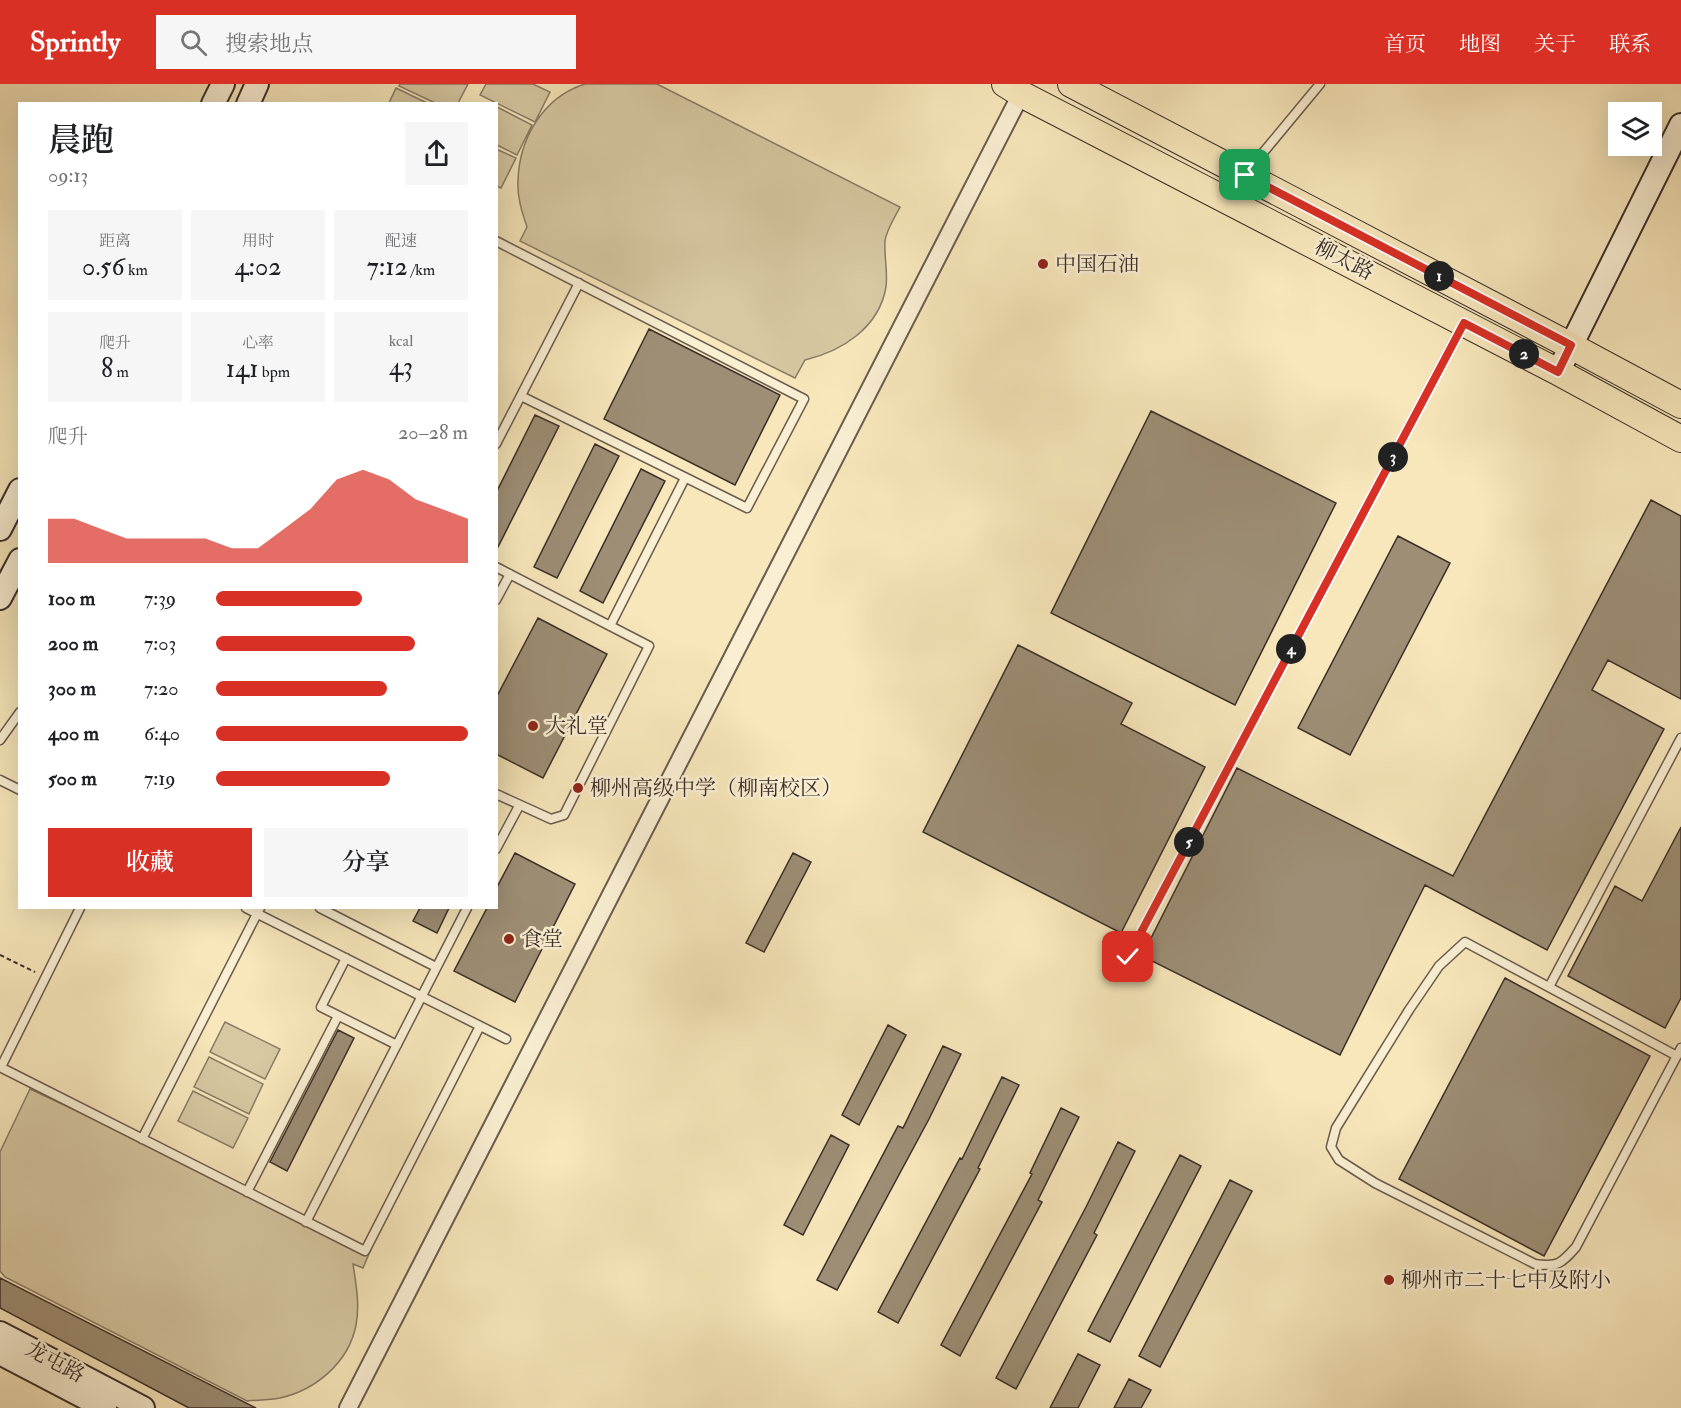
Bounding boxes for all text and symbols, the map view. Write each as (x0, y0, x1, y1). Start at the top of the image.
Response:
search box (156, 15, 576, 69)
text: Sprintly (30, 25, 120, 60)
icon: search (177, 26, 210, 59)
text: 搜索地点 (225, 30, 313, 58)
text: 首页 (1384, 31, 1426, 58)
text: 地图 (1459, 31, 1501, 58)
text: 关于 (1534, 31, 1576, 58)
text: 联系 (1609, 31, 1651, 58)
map controls (1608, 102, 1662, 156)
button: layers (1608, 102, 1662, 156)
text: 晨跑 (48, 120, 114, 161)
button: share (405, 122, 468, 185)
pin (1219, 149, 1270, 200)
icon: arrive (1228, 158, 1261, 191)
text: 09:13 (48, 163, 88, 188)
text: 距离 (99, 231, 131, 251)
text: 用时 (242, 231, 274, 251)
text: 配速 (385, 231, 417, 251)
street label: 柳太路 (1310, 234, 1378, 286)
text: 0.56 (82, 251, 125, 283)
text: 4:02 (235, 251, 281, 283)
text: 7:12 (367, 251, 408, 283)
place label: 中国石油 (1055, 251, 1139, 278)
marker: 中国石油 (1036, 257, 1050, 271)
text: km (125, 260, 148, 280)
text: /km (408, 260, 435, 280)
pin: 1 (1424, 261, 1454, 291)
text: 1 (1436, 266, 1442, 286)
text: kcal (389, 331, 413, 351)
text: 爬升 (99, 333, 131, 353)
text: 心率 (242, 333, 274, 353)
pin: 2 (1509, 339, 1539, 369)
text: 2 (1520, 344, 1528, 364)
text: 43 (389, 351, 413, 383)
text: 8 (101, 353, 113, 385)
text: 141 (226, 353, 258, 385)
text: m (113, 362, 129, 382)
text: bpm (258, 362, 290, 382)
text: 20–28 m (398, 420, 468, 445)
text: 爬升 (48, 424, 88, 449)
pin: 3 (1378, 442, 1408, 472)
text: 3 (1390, 447, 1396, 467)
text: 100 m (48, 586, 95, 611)
text: 7:39 (144, 586, 176, 611)
text: 200 m (48, 631, 98, 656)
text: 7:03 (144, 631, 176, 656)
pin: 4 (1276, 634, 1306, 664)
text: 4 (1287, 639, 1295, 659)
text: 300 m (48, 676, 96, 701)
text: 7:20 (144, 676, 179, 701)
place label: 大礼堂 (545, 713, 608, 740)
marker: 大礼堂 (526, 719, 540, 733)
text: 400 m (48, 721, 99, 746)
text: 6:40 (144, 721, 180, 746)
text: 500 m (48, 766, 97, 791)
text: 7:19 (144, 766, 175, 791)
place label: 柳州高级中学（柳南校区） (590, 775, 842, 802)
marker: 柳州高级中学（柳南校区） (571, 781, 585, 795)
pin: 5 (1174, 827, 1204, 857)
button: 收藏 (48, 828, 252, 897)
button: 分享 (264, 828, 468, 897)
text: 5 (1185, 832, 1193, 852)
place label: 食堂 (521, 926, 563, 953)
pin (1102, 931, 1153, 982)
marker: 食堂 (502, 932, 516, 946)
icon: check (1111, 940, 1144, 973)
place label: 柳州市二十七中及附小 (1401, 1267, 1611, 1294)
marker: 柳州市二十七中及附小 (1382, 1273, 1396, 1287)
street label: 龙屯路 (21, 1335, 89, 1389)

